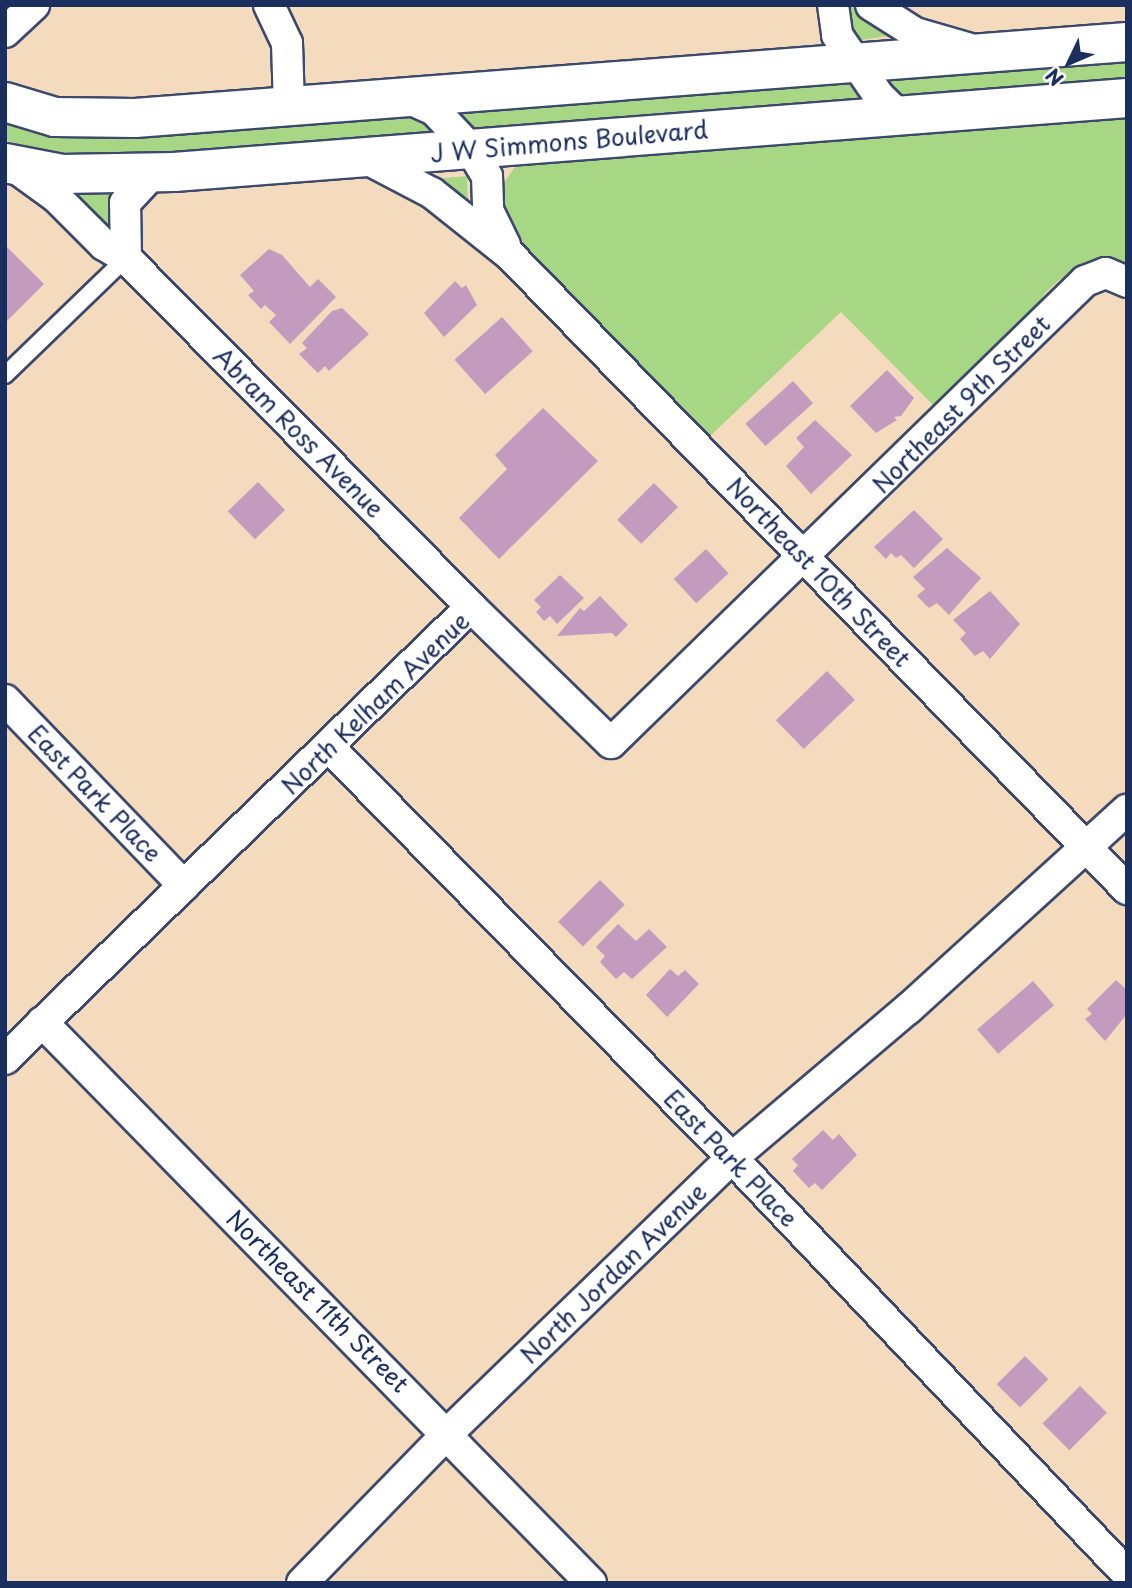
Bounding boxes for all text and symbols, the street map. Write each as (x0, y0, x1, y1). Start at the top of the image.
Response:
north arrow (1034, 28, 1104, 98)
text: N (1039, 62, 1069, 93)
street label: J W Simmons Boulevard (428, 114, 710, 168)
street label: Northeast 9th Street (866, 309, 1056, 499)
street label: Abram Ross Avenue (208, 341, 390, 523)
street label: Northeast 10th Street (721, 471, 917, 673)
street label: North Kelham Avenue (275, 605, 475, 801)
street label: East Park Place (22, 718, 168, 868)
street label: East Park Place (658, 1083, 804, 1233)
street label: North Jordan Avenue (515, 1177, 711, 1369)
street label: Northeast 11th Street (220, 1203, 416, 1399)

